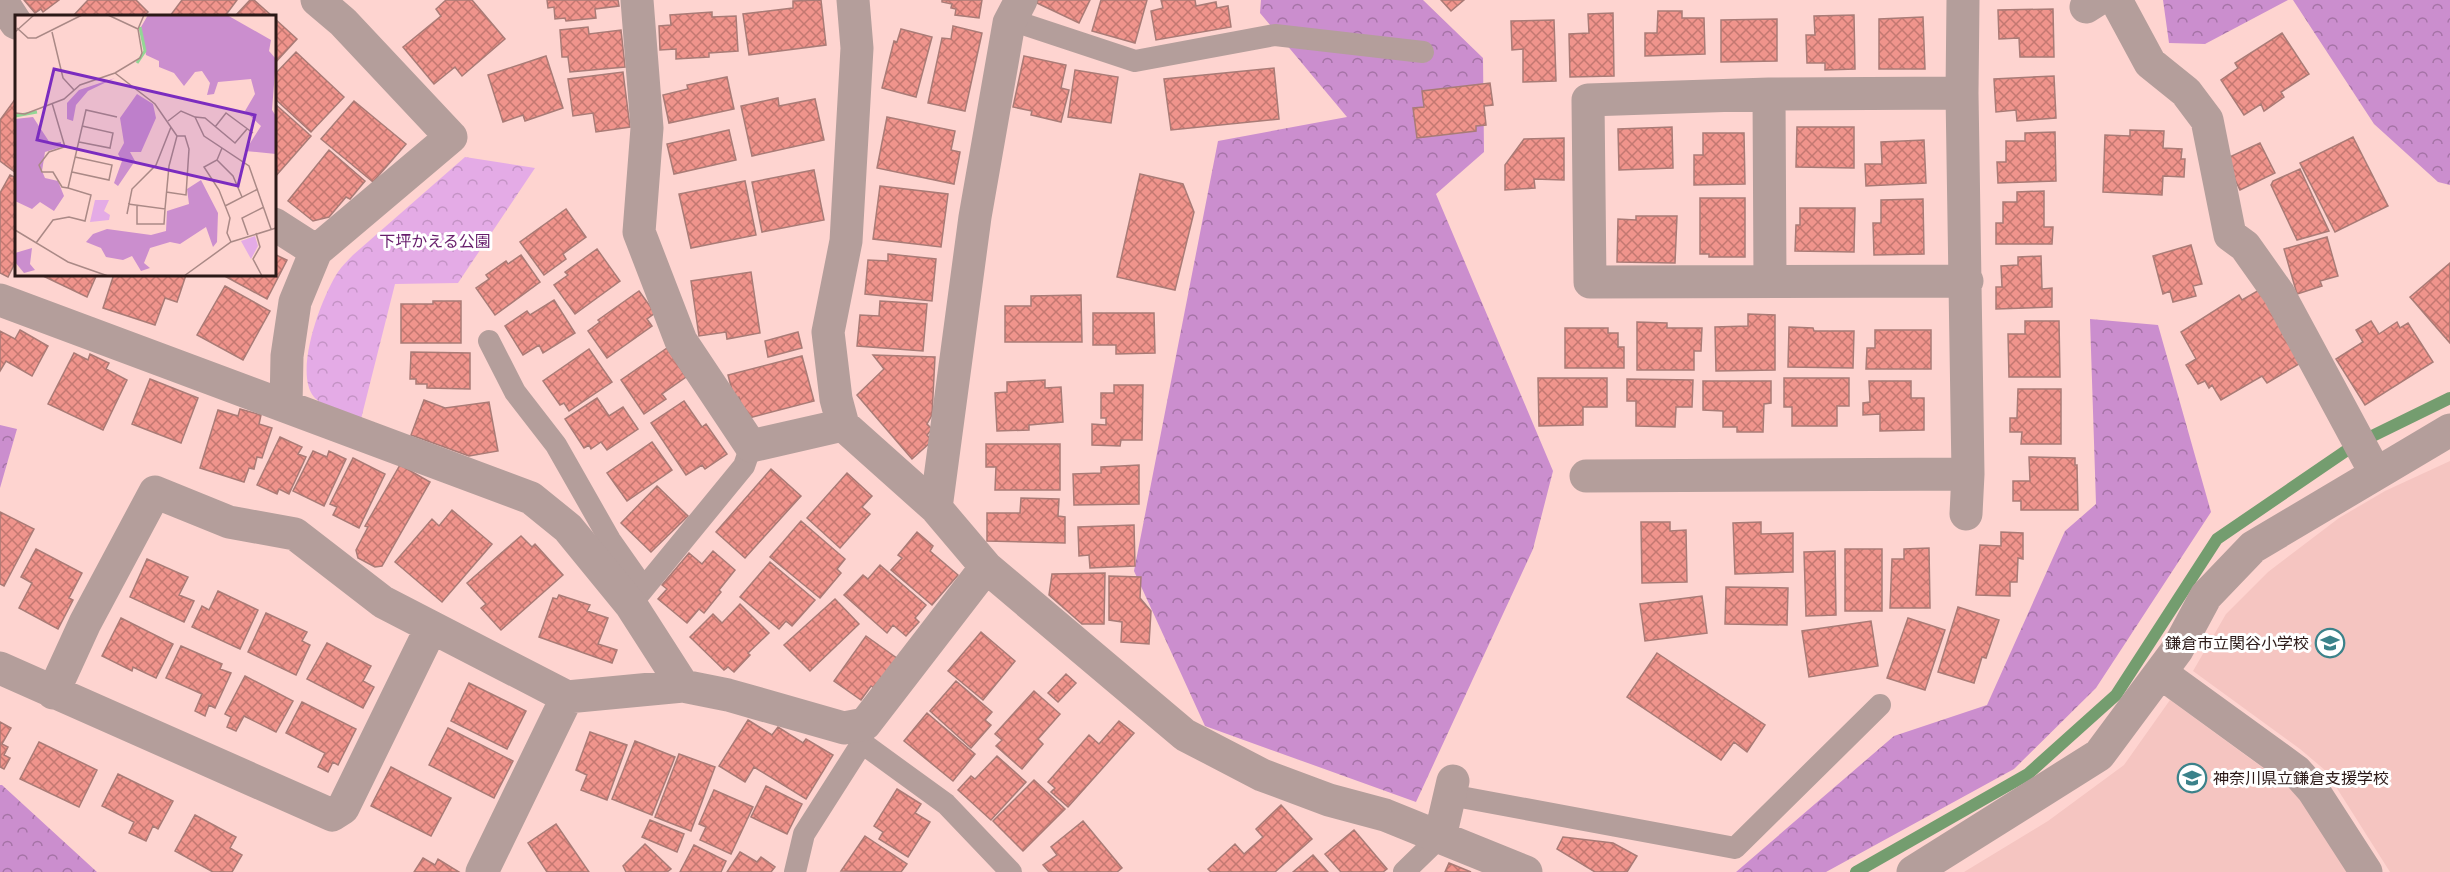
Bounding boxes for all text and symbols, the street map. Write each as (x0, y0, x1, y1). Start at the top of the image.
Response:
inset map (15, 15, 276, 276)
park label: 下坪かえる公園 (379, 231, 491, 251)
school or university icon: 鎌倉市立関谷小学校 (2314, 627, 2346, 659)
place label: 鎌倉市立関谷小学校 (2165, 633, 2309, 653)
school or university icon: 神奈川県立鎌倉支援学校 (2176, 762, 2208, 794)
place label: 神奈川県立鎌倉支援学校 (2213, 768, 2389, 788)

